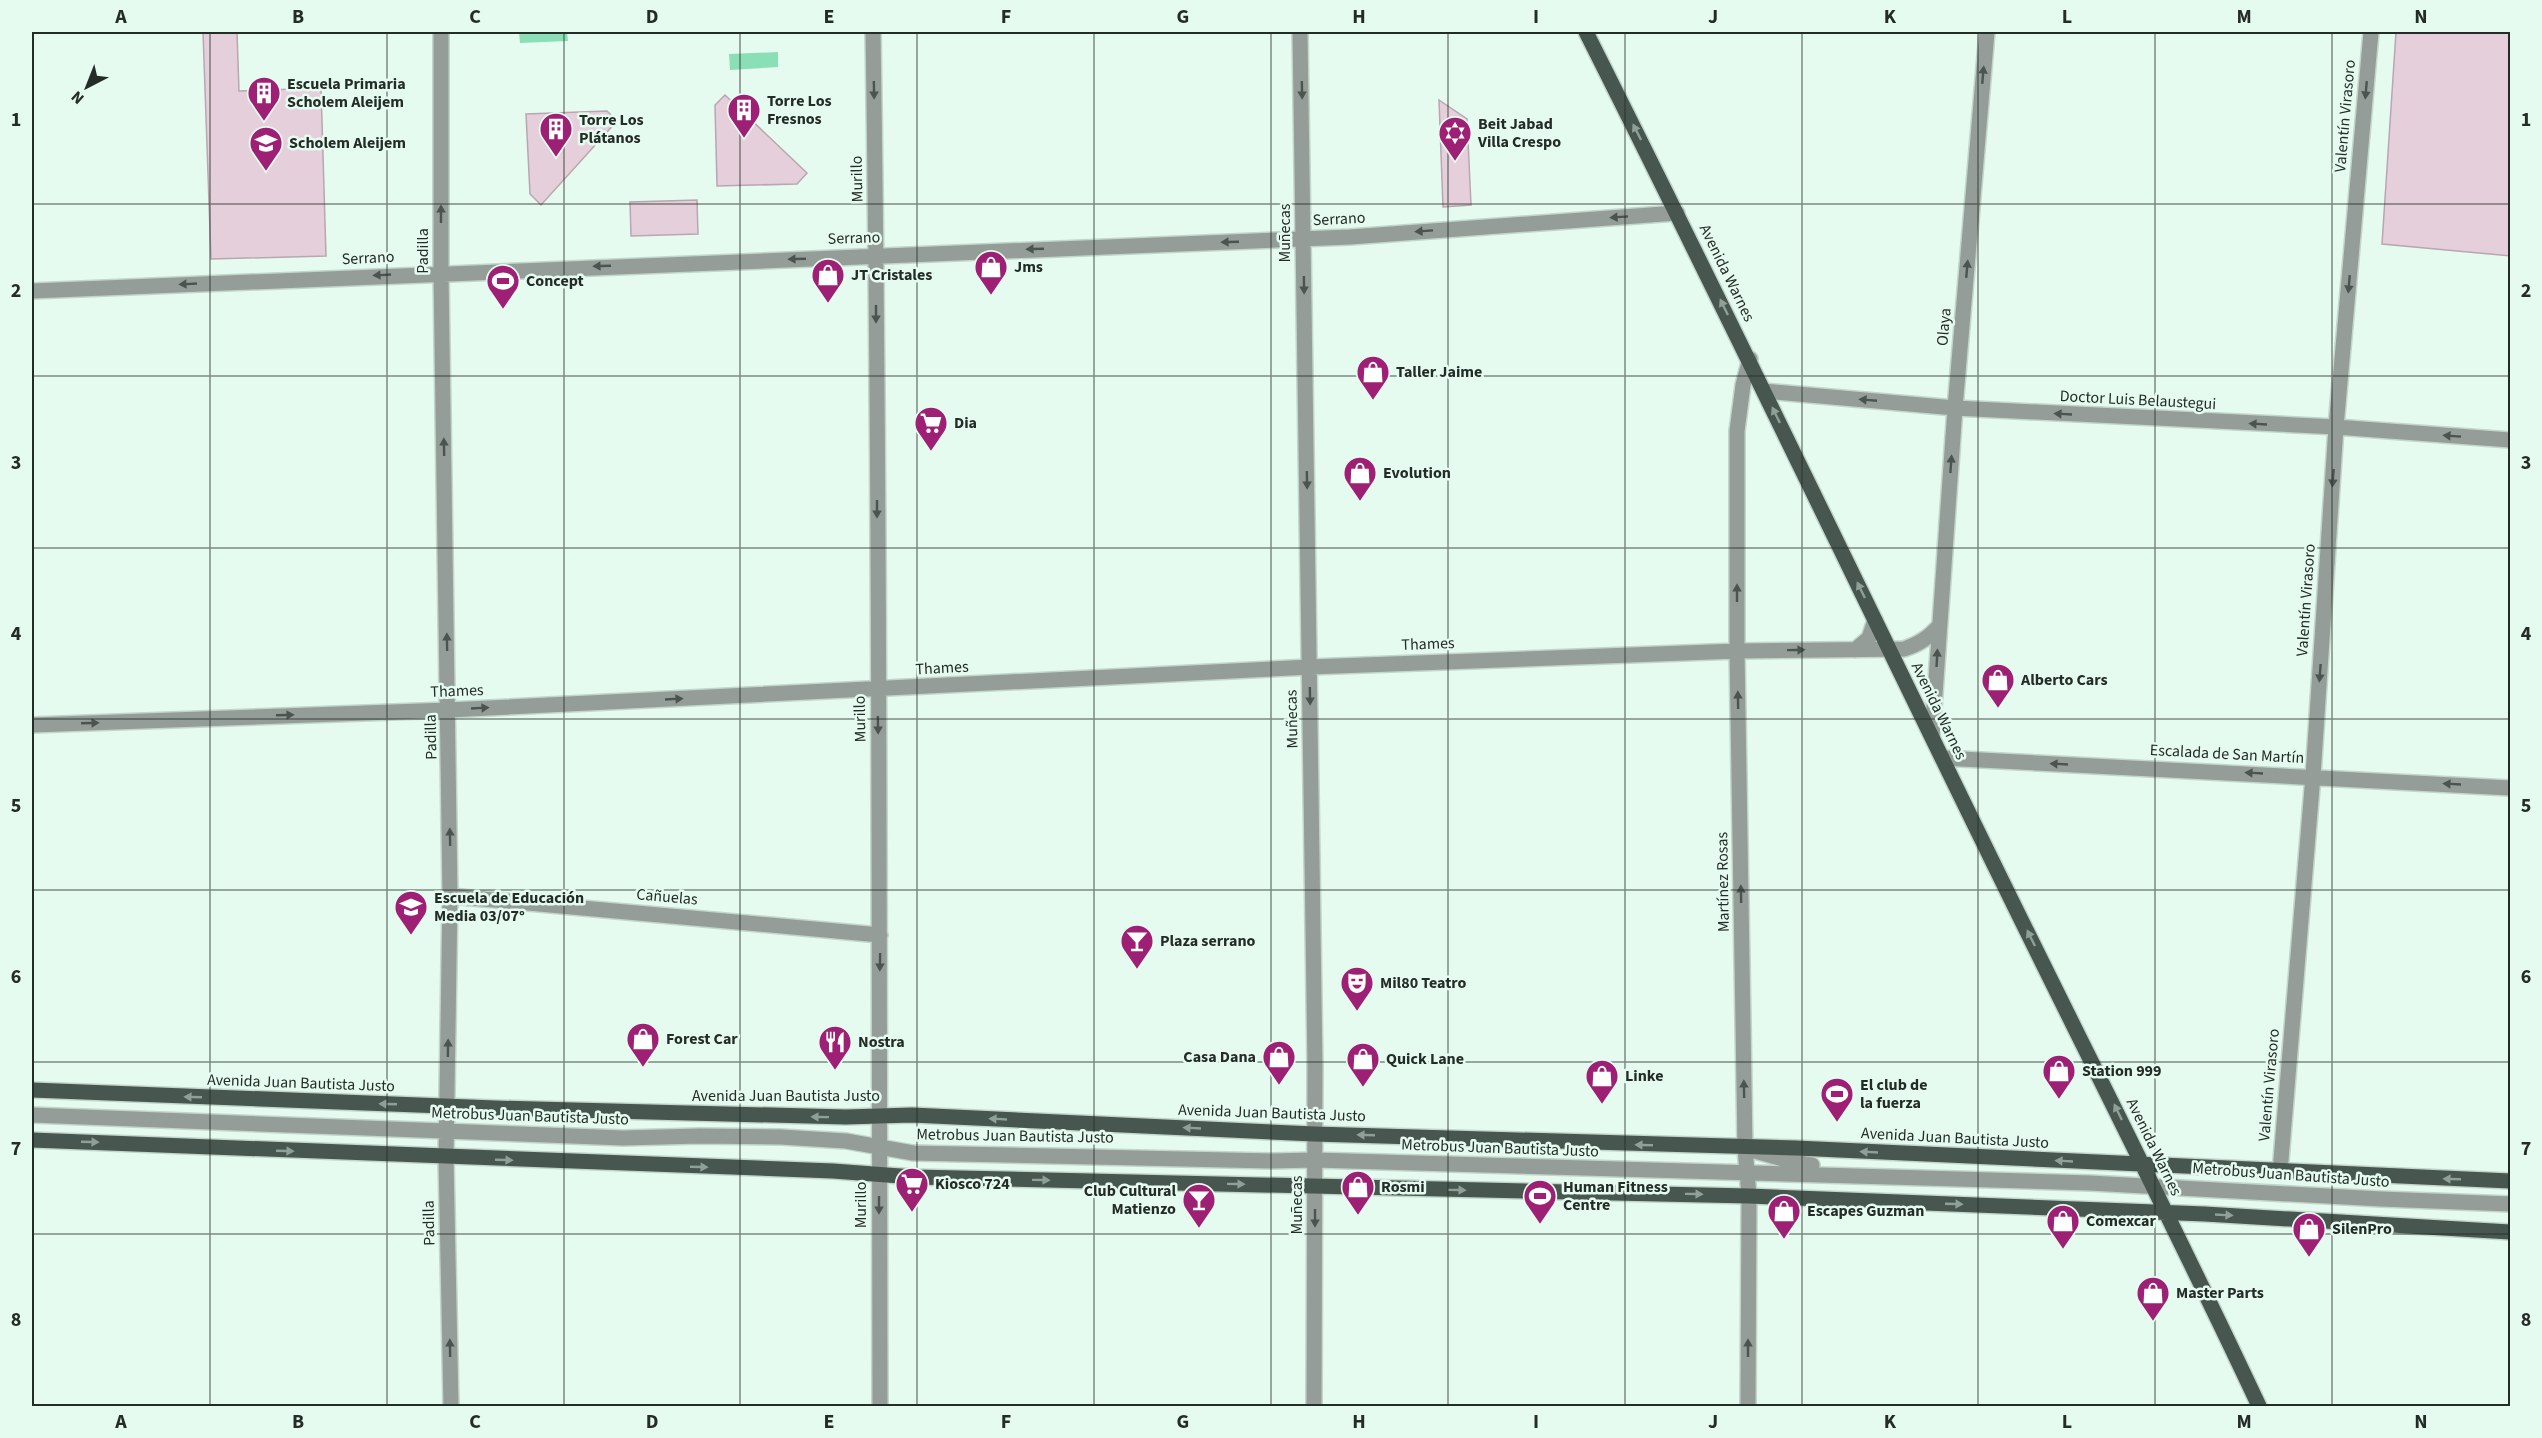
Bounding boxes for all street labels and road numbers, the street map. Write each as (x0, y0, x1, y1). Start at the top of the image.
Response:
street label: Valentín Virasoro (2329, 59, 2361, 173)
street label: Murillo (846, 155, 868, 203)
street label: Muñecas (1274, 203, 1296, 262)
street label: Serrano (1312, 207, 1366, 231)
street label: Avenida Warnes (1694, 221, 1760, 326)
street label: Serrano (827, 226, 881, 250)
street label: Padilla (412, 228, 434, 274)
street label: Serrano (341, 246, 395, 270)
street label: Olaya (1931, 307, 1957, 347)
street label: Doctor Luis Belaustegui (2059, 385, 2217, 415)
street label: Valentín Virasoro (2291, 543, 2321, 657)
street label: Thames (1401, 632, 1455, 656)
street label: Thames (915, 656, 969, 680)
street label: Avenida Warnes (1906, 659, 1972, 764)
street label: Thames (430, 679, 484, 703)
street label: Muñecas (1280, 689, 1304, 749)
street label: Murillo (849, 695, 871, 743)
street label: Padilla (420, 714, 442, 760)
street label: Escalada de San Martín (2149, 739, 2305, 769)
street label: Martínez Rosas (1711, 831, 1735, 932)
street label: Cañuelas (635, 883, 699, 911)
street label: Valentín Virasoro (2253, 1028, 2285, 1142)
street label: Avenida Juan Bautista Justo (207, 1069, 395, 1097)
street label: Avenida Juan Bautista Justo (692, 1085, 880, 1107)
street label: Avenida Warnes (2121, 1095, 2187, 1200)
street label: Avenida Juan Bautista Justo (1178, 1099, 1366, 1127)
street label: Metrobus Juan Bautista Justo (431, 1102, 629, 1130)
street label: Avenida Juan Bautista Justo (1861, 1122, 2049, 1154)
street label: Metrobus Juan Bautista Justo (916, 1123, 1114, 1149)
street label: Metrobus Juan Bautista Justo (1401, 1134, 1599, 1162)
street label: Metrobus Juan Bautista Justo (2192, 1157, 2390, 1193)
street label: Muñecas (1286, 1175, 1308, 1234)
street label: Murillo (850, 1182, 872, 1228)
street label: Padilla (418, 1200, 440, 1246)

